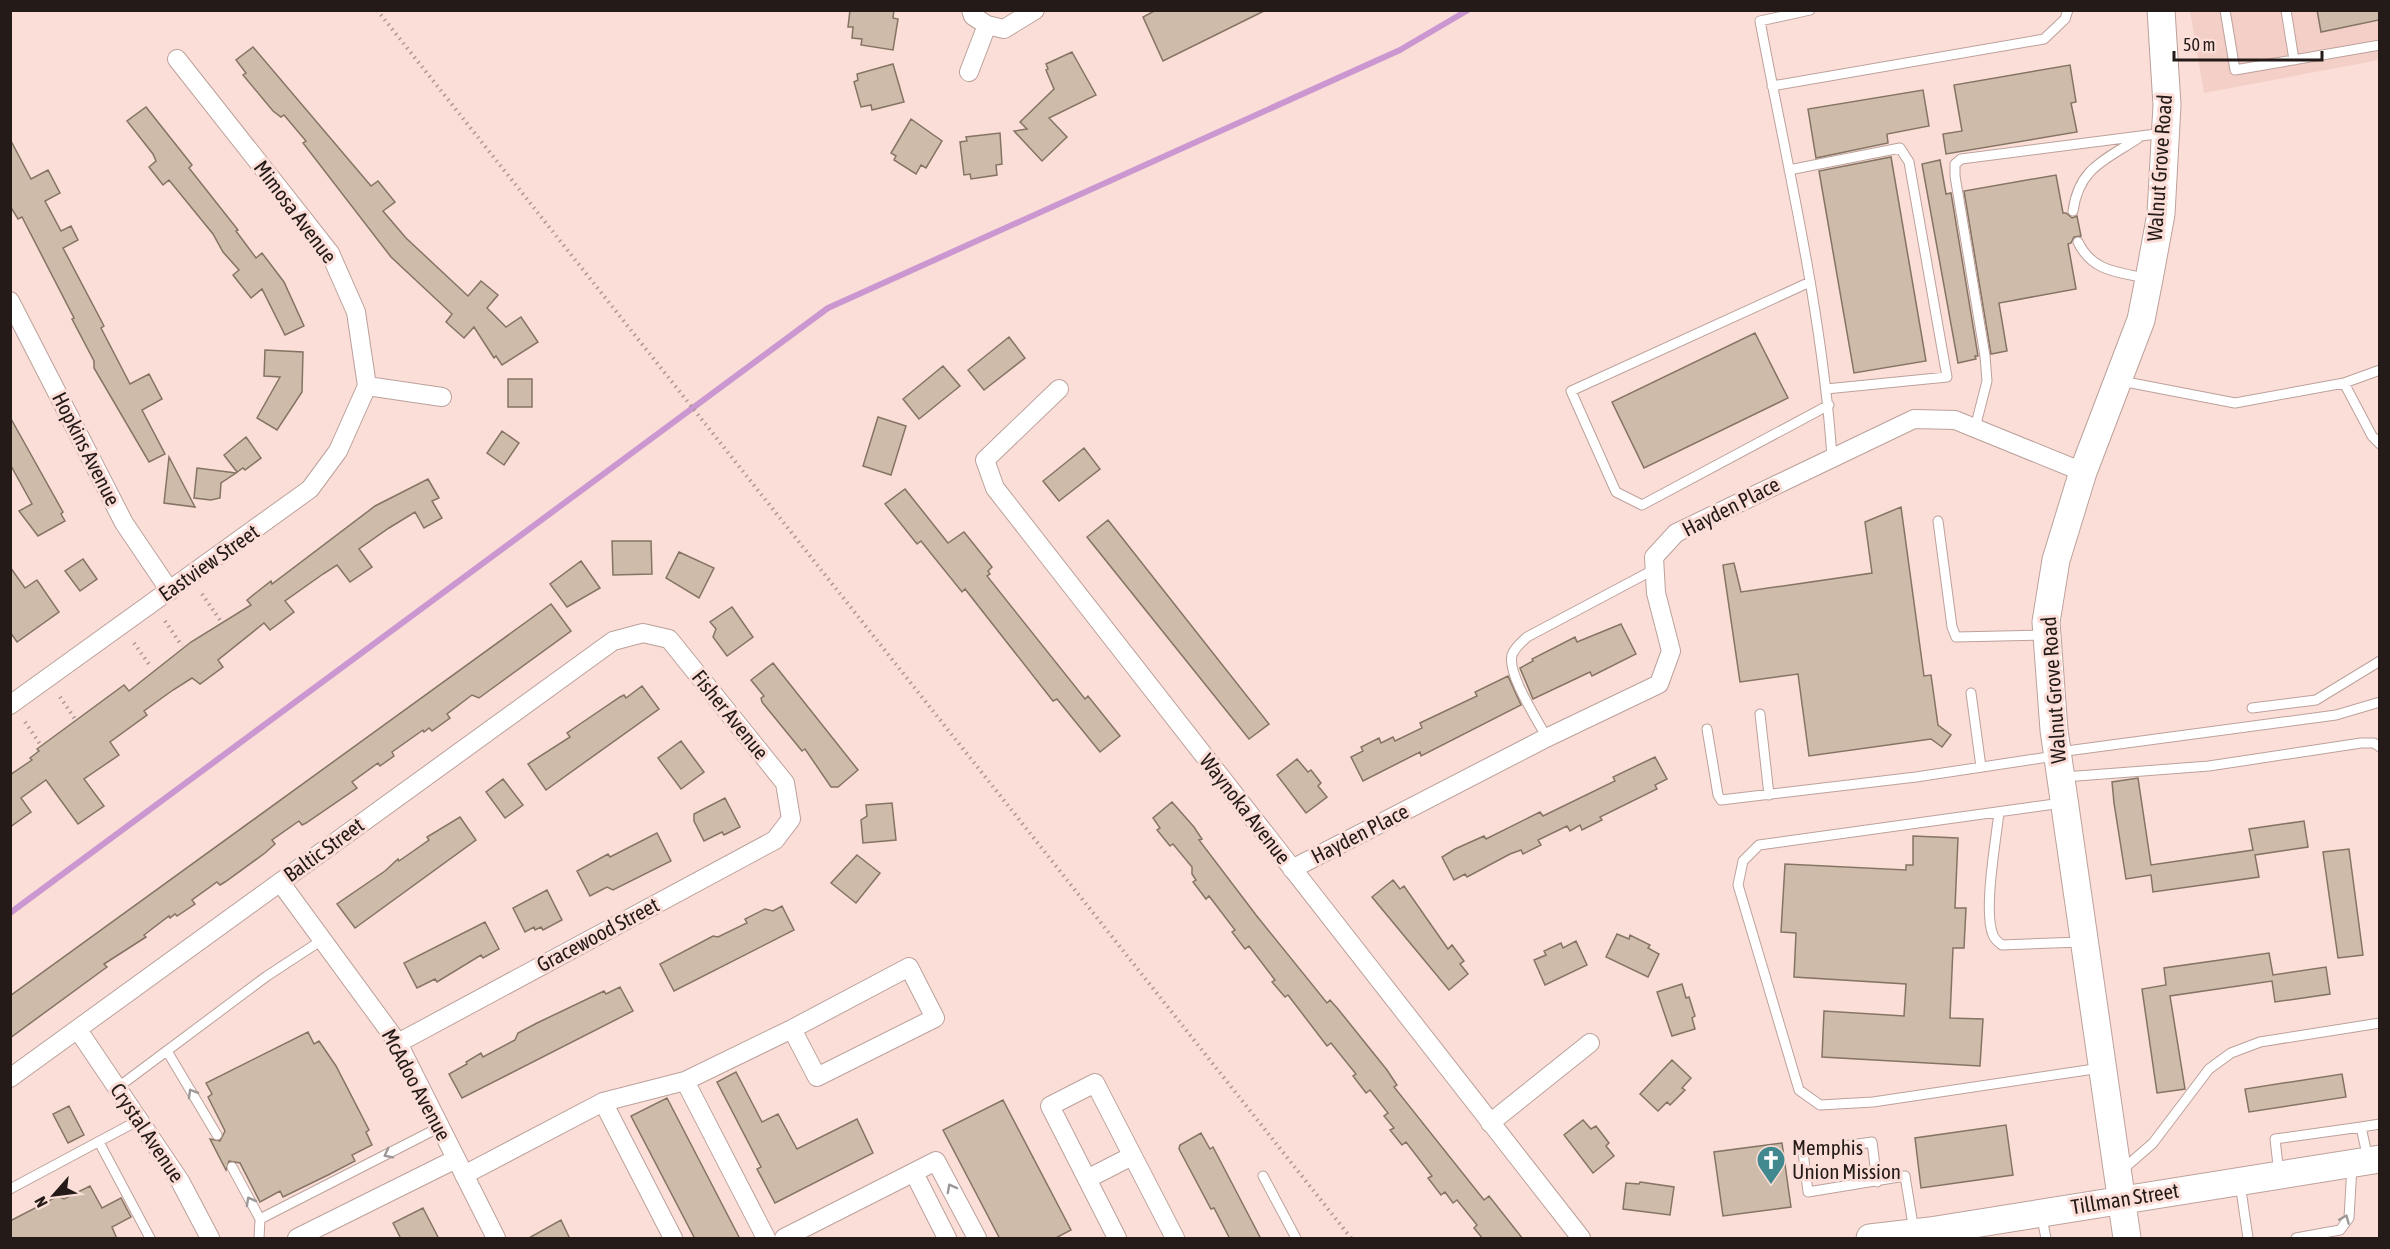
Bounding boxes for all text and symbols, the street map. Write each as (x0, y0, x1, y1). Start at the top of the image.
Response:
scale bar (2174, 24, 2322, 62)
text: 50 m (2183, 34, 2215, 55)
street label: Walnut Grove Road (2142, 94, 2176, 242)
street label: Mimosa Avenue (249, 155, 342, 267)
street label: Hopkins Avenue (48, 388, 126, 509)
street label: Hayden Place (1678, 471, 1783, 541)
street label: Eastview Street (154, 519, 263, 605)
street label: Walnut Grove Road (2036, 616, 2070, 764)
street label: Fisher Avenue (688, 665, 774, 764)
street label: Waynoka Avenue (1195, 749, 1296, 868)
street label: Hayden Place (1307, 798, 1412, 868)
street label: Baltic Street (279, 812, 368, 886)
street label: Gracewood Street (532, 892, 663, 976)
street label: McAdoo Avenue (377, 1025, 456, 1144)
street label: Crystal Avenue (106, 1078, 190, 1186)
one-way arrow (188, 1089, 199, 1099)
place label: Memphis Union Mission (1792, 1135, 1901, 1183)
church icon: Memphis Union Mission (1755, 1144, 1787, 1186)
one-way arrow (384, 1147, 395, 1158)
north arrow (24, 1165, 84, 1225)
street label: Tillman Street (2069, 1178, 2180, 1218)
one-way arrow (946, 1184, 958, 1195)
text: N (31, 1194, 51, 1210)
one-way arrow (246, 1197, 258, 1208)
one-way arrow (2338, 1215, 2350, 1226)

